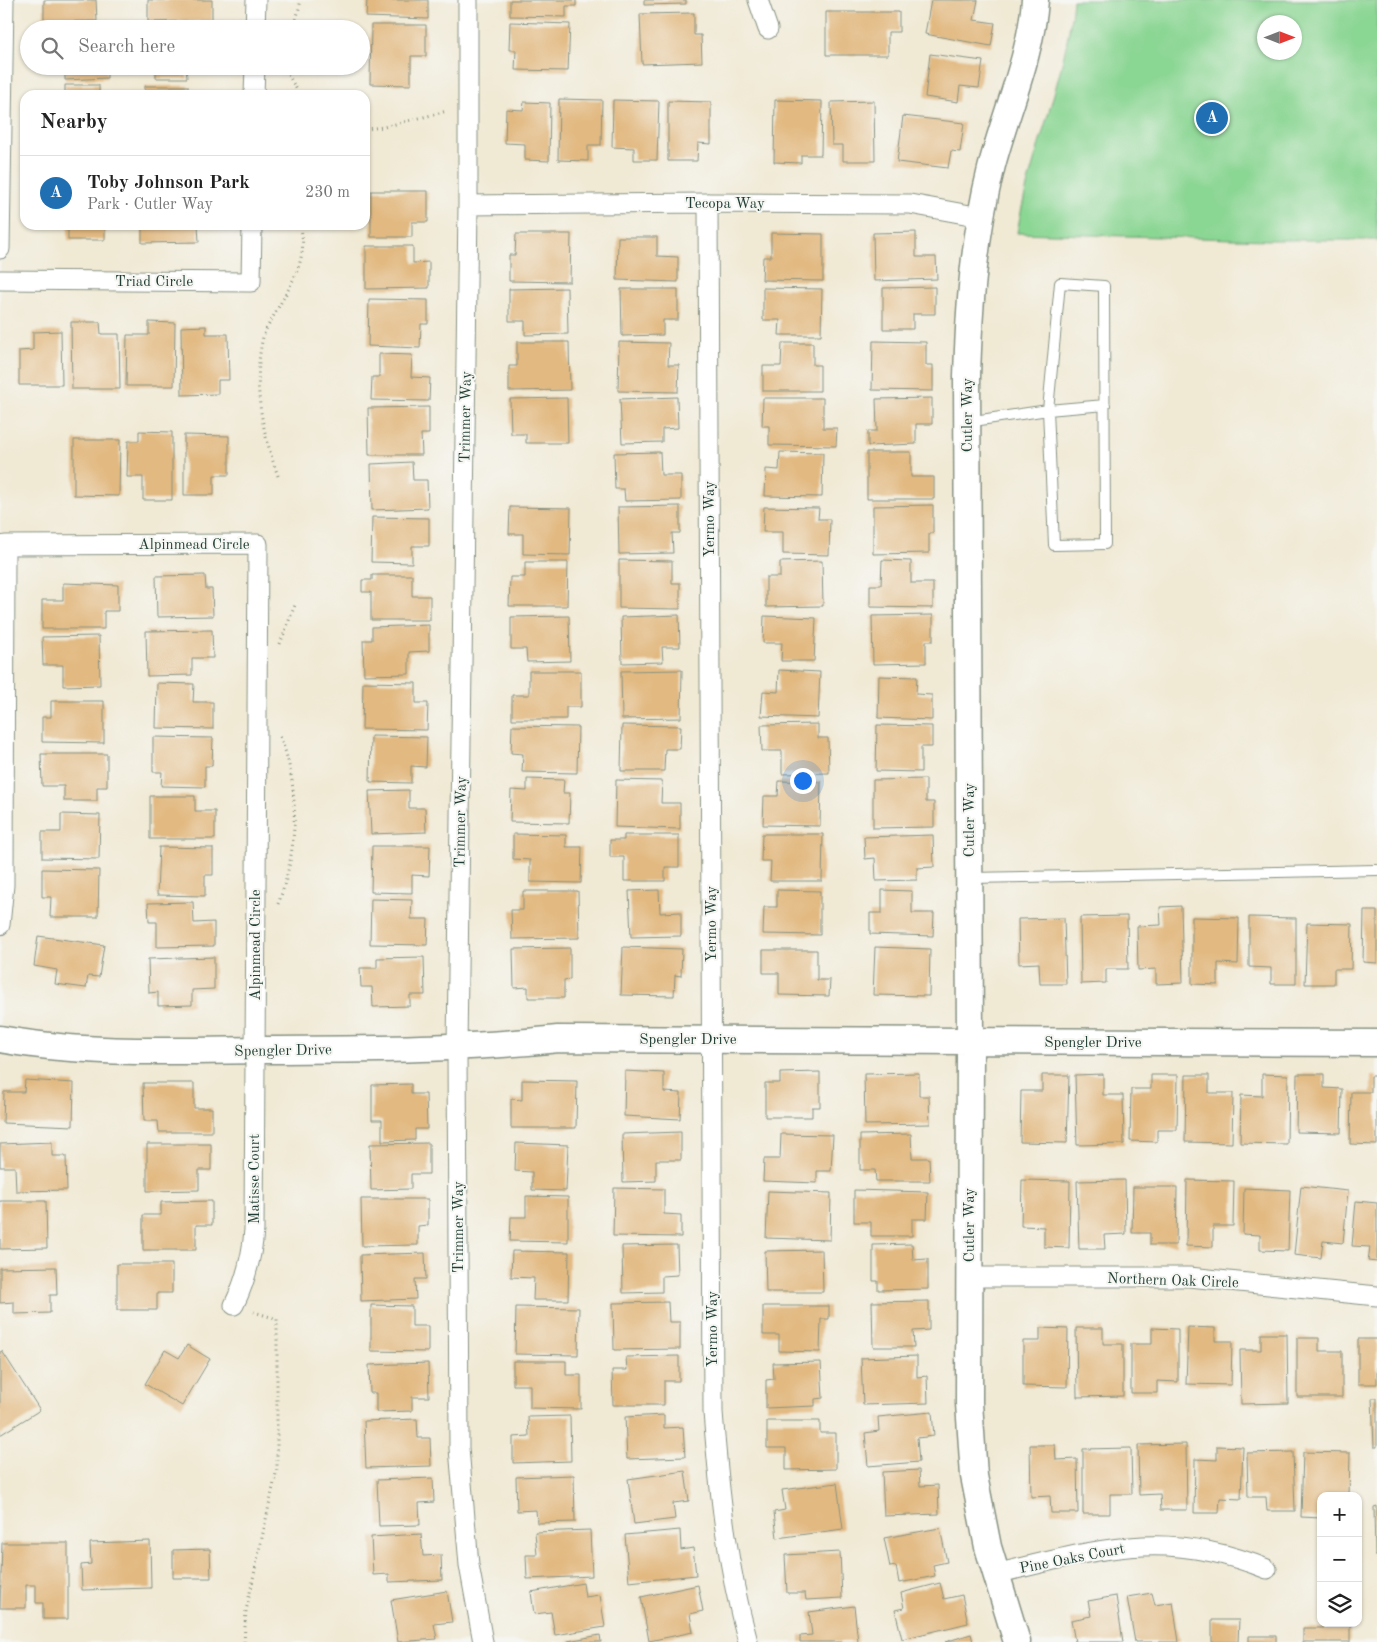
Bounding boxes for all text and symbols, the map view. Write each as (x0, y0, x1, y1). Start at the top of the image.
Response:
north arrow (1257, 15, 1302, 60)
search box (20, 20, 370, 75)
icon: search (38, 34, 66, 62)
text: Search here (78, 38, 175, 57)
pin: A (1196, 99, 1228, 137)
text: Nearby (40, 112, 108, 133)
text: Toby Johnson Park (87, 174, 250, 193)
text: A (50, 185, 62, 201)
text: 230 m (305, 185, 350, 201)
text: Park · Cutler Way (87, 197, 213, 213)
street label: Tecopa Way (685, 197, 765, 212)
street label: Triad Circle (115, 275, 193, 290)
street label: Trimmer Way (458, 371, 475, 463)
street label: Cutler Way (961, 378, 976, 452)
street label: Yermo Way (703, 481, 718, 557)
street label: Alpinmead Circle (138, 538, 250, 553)
your location (790, 768, 816, 794)
street label: Trimmer Way (453, 776, 470, 868)
street label: Cutler Way (963, 783, 978, 857)
street label: Yermo Way (705, 886, 720, 962)
street label: Alpinmead Circle (249, 889, 264, 1001)
street label: Spengler Drive (639, 1033, 737, 1048)
street label: Spengler Drive (1044, 1036, 1142, 1051)
street label: Spengler Drive (234, 1043, 332, 1060)
street label: Matisse Court (248, 1134, 263, 1224)
street label: Trimmer Way (452, 1181, 467, 1273)
street label: Cutler Way (963, 1188, 978, 1262)
street label: Northern Oak Circle (1107, 1272, 1239, 1291)
street label: Yermo Way (706, 1291, 721, 1367)
map controls (1317, 1492, 1362, 1627)
button: + (1317, 1492, 1362, 1537)
button: − (1317, 1537, 1362, 1582)
street label: Pine Oaks Court (1018, 1542, 1126, 1577)
button: layers (1317, 1582, 1362, 1627)

